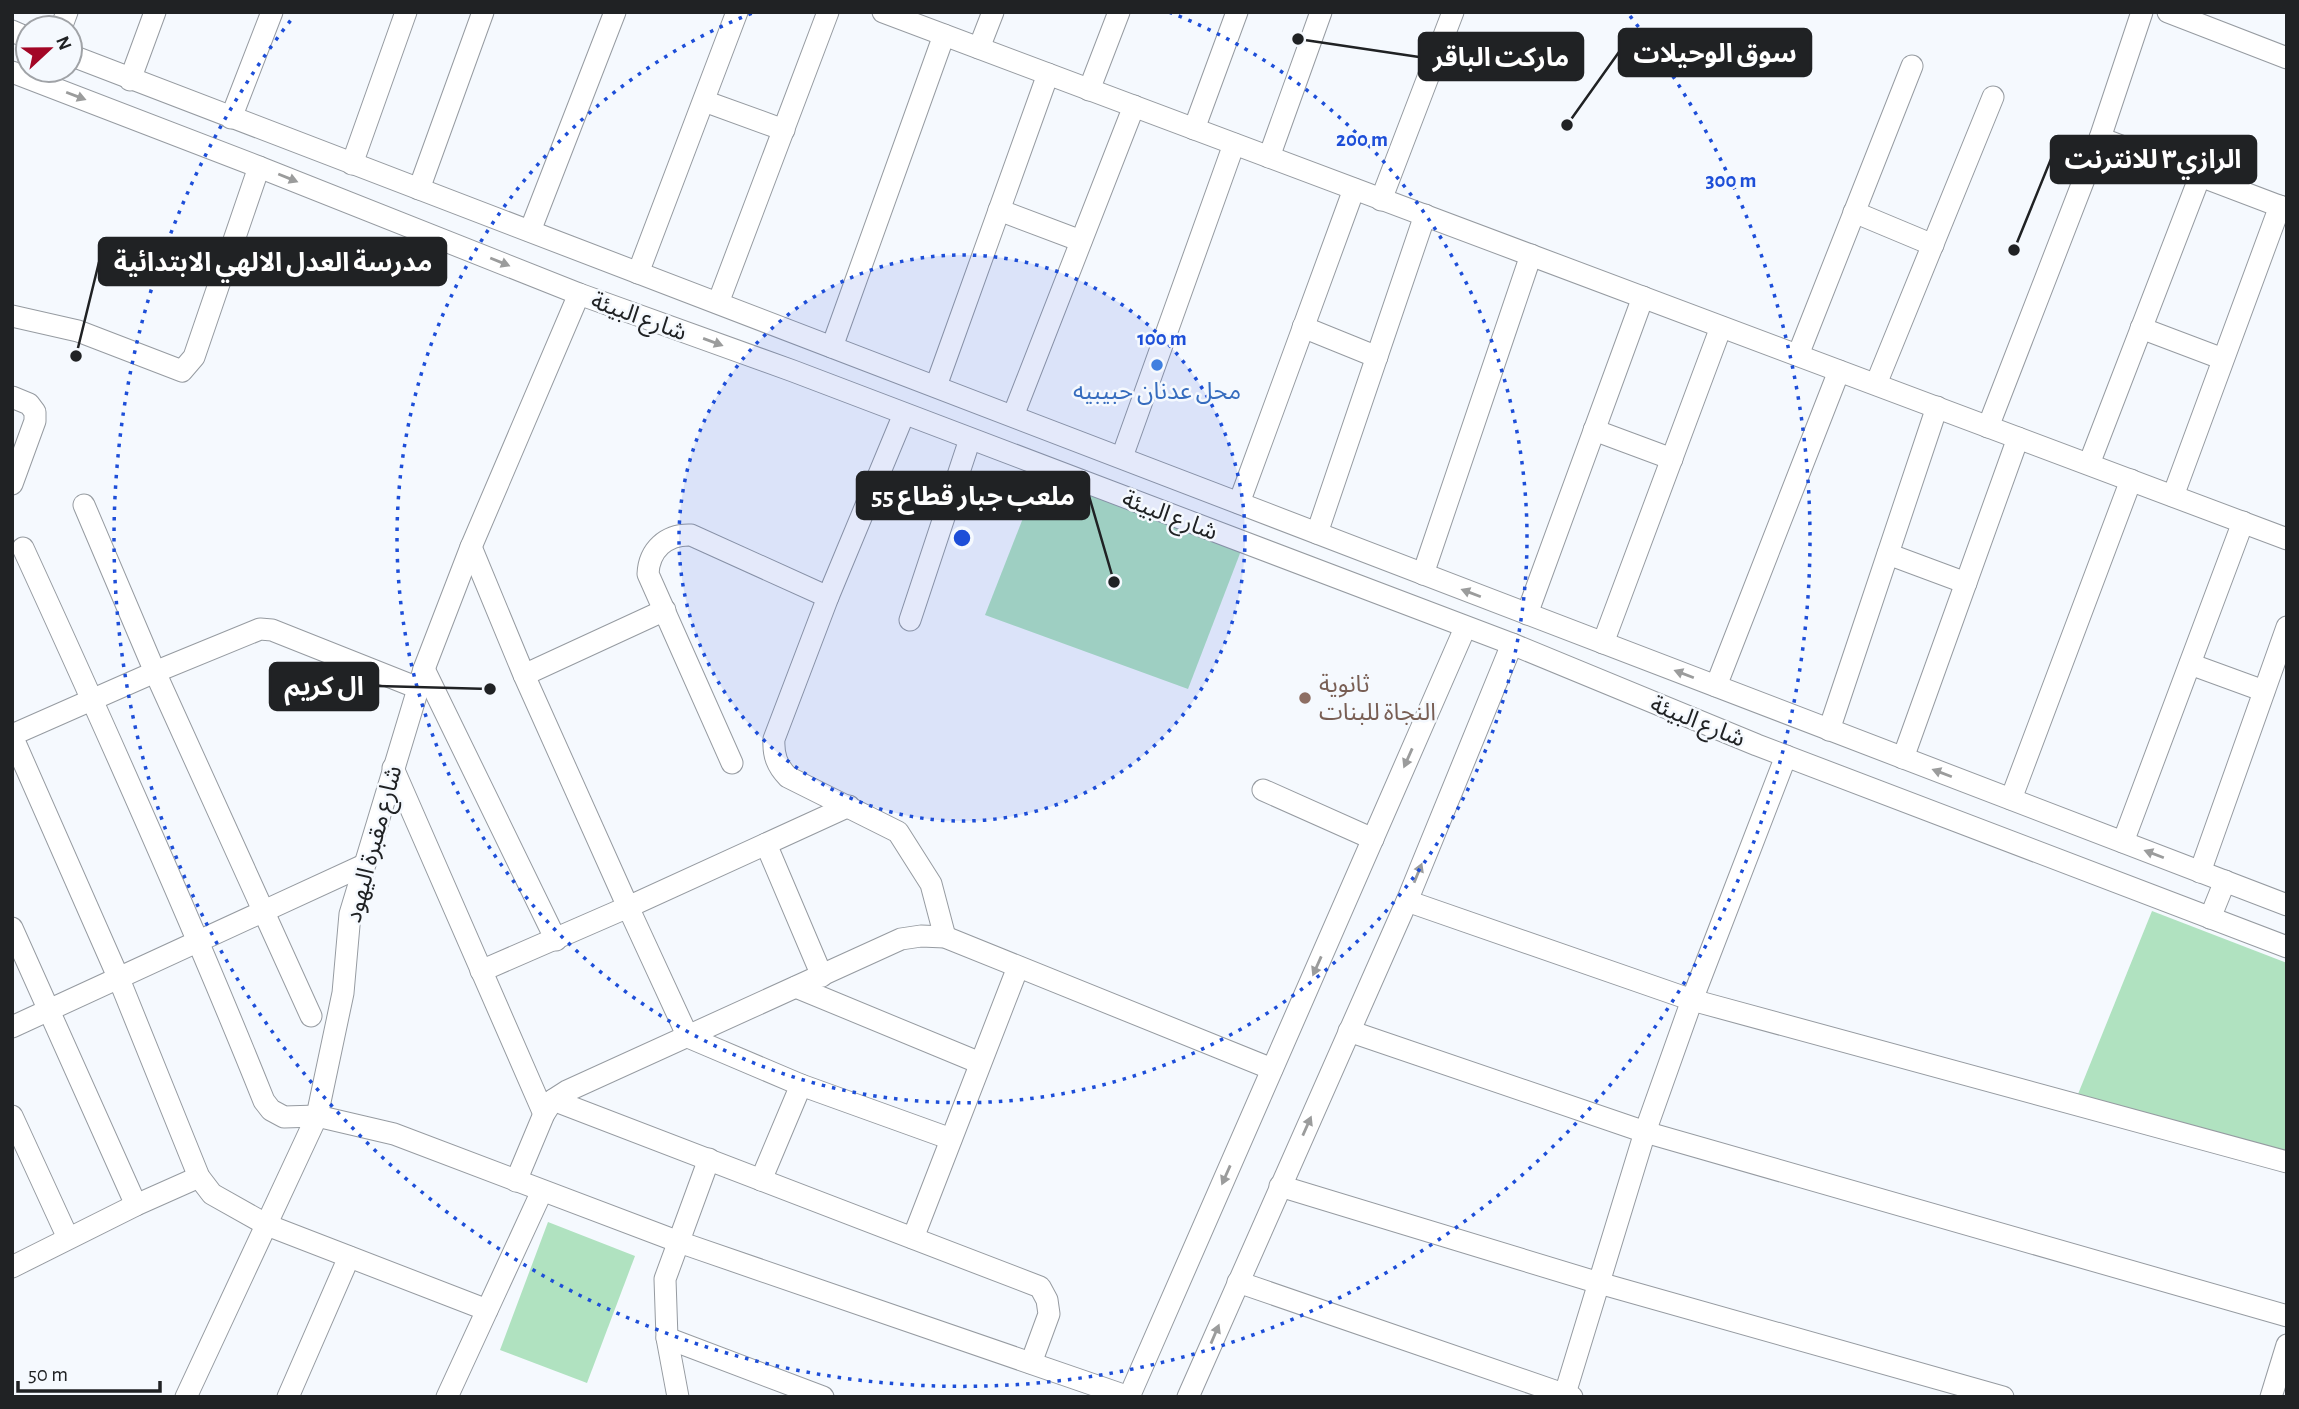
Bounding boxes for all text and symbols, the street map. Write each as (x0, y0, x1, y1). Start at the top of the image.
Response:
north arrow (14, 14, 84, 84)
callout: سوق الوحيلات (1619, 29, 1811, 76)
callout: ماركت الباقر (1419, 33, 1583, 80)
text: N (52, 34, 75, 53)
text: سوق الوحيلات (1633, 41, 1797, 68)
text: ماركت الباقر (1432, 45, 1569, 72)
one-way arrow (66, 91, 87, 102)
text: 200 m (1336, 129, 1388, 150)
callout: الرازي٣ للانترنت (2051, 136, 2256, 183)
text: الرازي٣ للانترنت (2065, 147, 2241, 180)
text: 300 m (1705, 170, 1757, 191)
one-way arrow (278, 173, 299, 184)
callout: مدرسة العدل الالهي الابتدائية (99, 238, 446, 285)
text: مدرسة العدل الالهي الابتدائية (114, 249, 432, 283)
one-way arrow (489, 257, 510, 268)
street label: شارع البيئة (586, 289, 690, 349)
text: 100 m (1137, 328, 1187, 349)
one-way arrow (702, 337, 723, 348)
marker: محل عدنان حبيبيه (1149, 357, 1165, 373)
place label: محل عدنان حبيبيه (1073, 380, 1241, 405)
callout: ملعب جبار قطاع 55 (857, 472, 1089, 519)
text: ملعب جبار قطاع 55 (871, 484, 1075, 515)
street label: شارع البيئة (1117, 487, 1221, 549)
centre of rings (950, 526, 974, 550)
one-way arrow (1461, 587, 1482, 598)
callout: ال كريم (270, 663, 378, 710)
one-way arrow (1673, 668, 1694, 679)
place label: ثانوية النجاة للبنات (1319, 673, 1436, 725)
text: ال كريم (284, 674, 364, 706)
marker: ثانوية النجاة للبنات (1297, 690, 1313, 706)
street label: شارع البيئة (1645, 692, 1748, 755)
one-way arrow (1402, 747, 1413, 768)
street label: شارع مقبرة اليهود (341, 763, 410, 926)
one-way arrow (1931, 767, 1952, 778)
one-way arrow (2144, 849, 2165, 860)
one-way arrow (1413, 862, 1424, 883)
one-way arrow (1311, 956, 1323, 976)
one-way arrow (1301, 1116, 1313, 1136)
one-way arrow (1220, 1164, 1231, 1185)
one-way arrow (1210, 1323, 1221, 1344)
scale bar (18, 1350, 159, 1394)
text: 50 m (28, 1364, 68, 1385)

